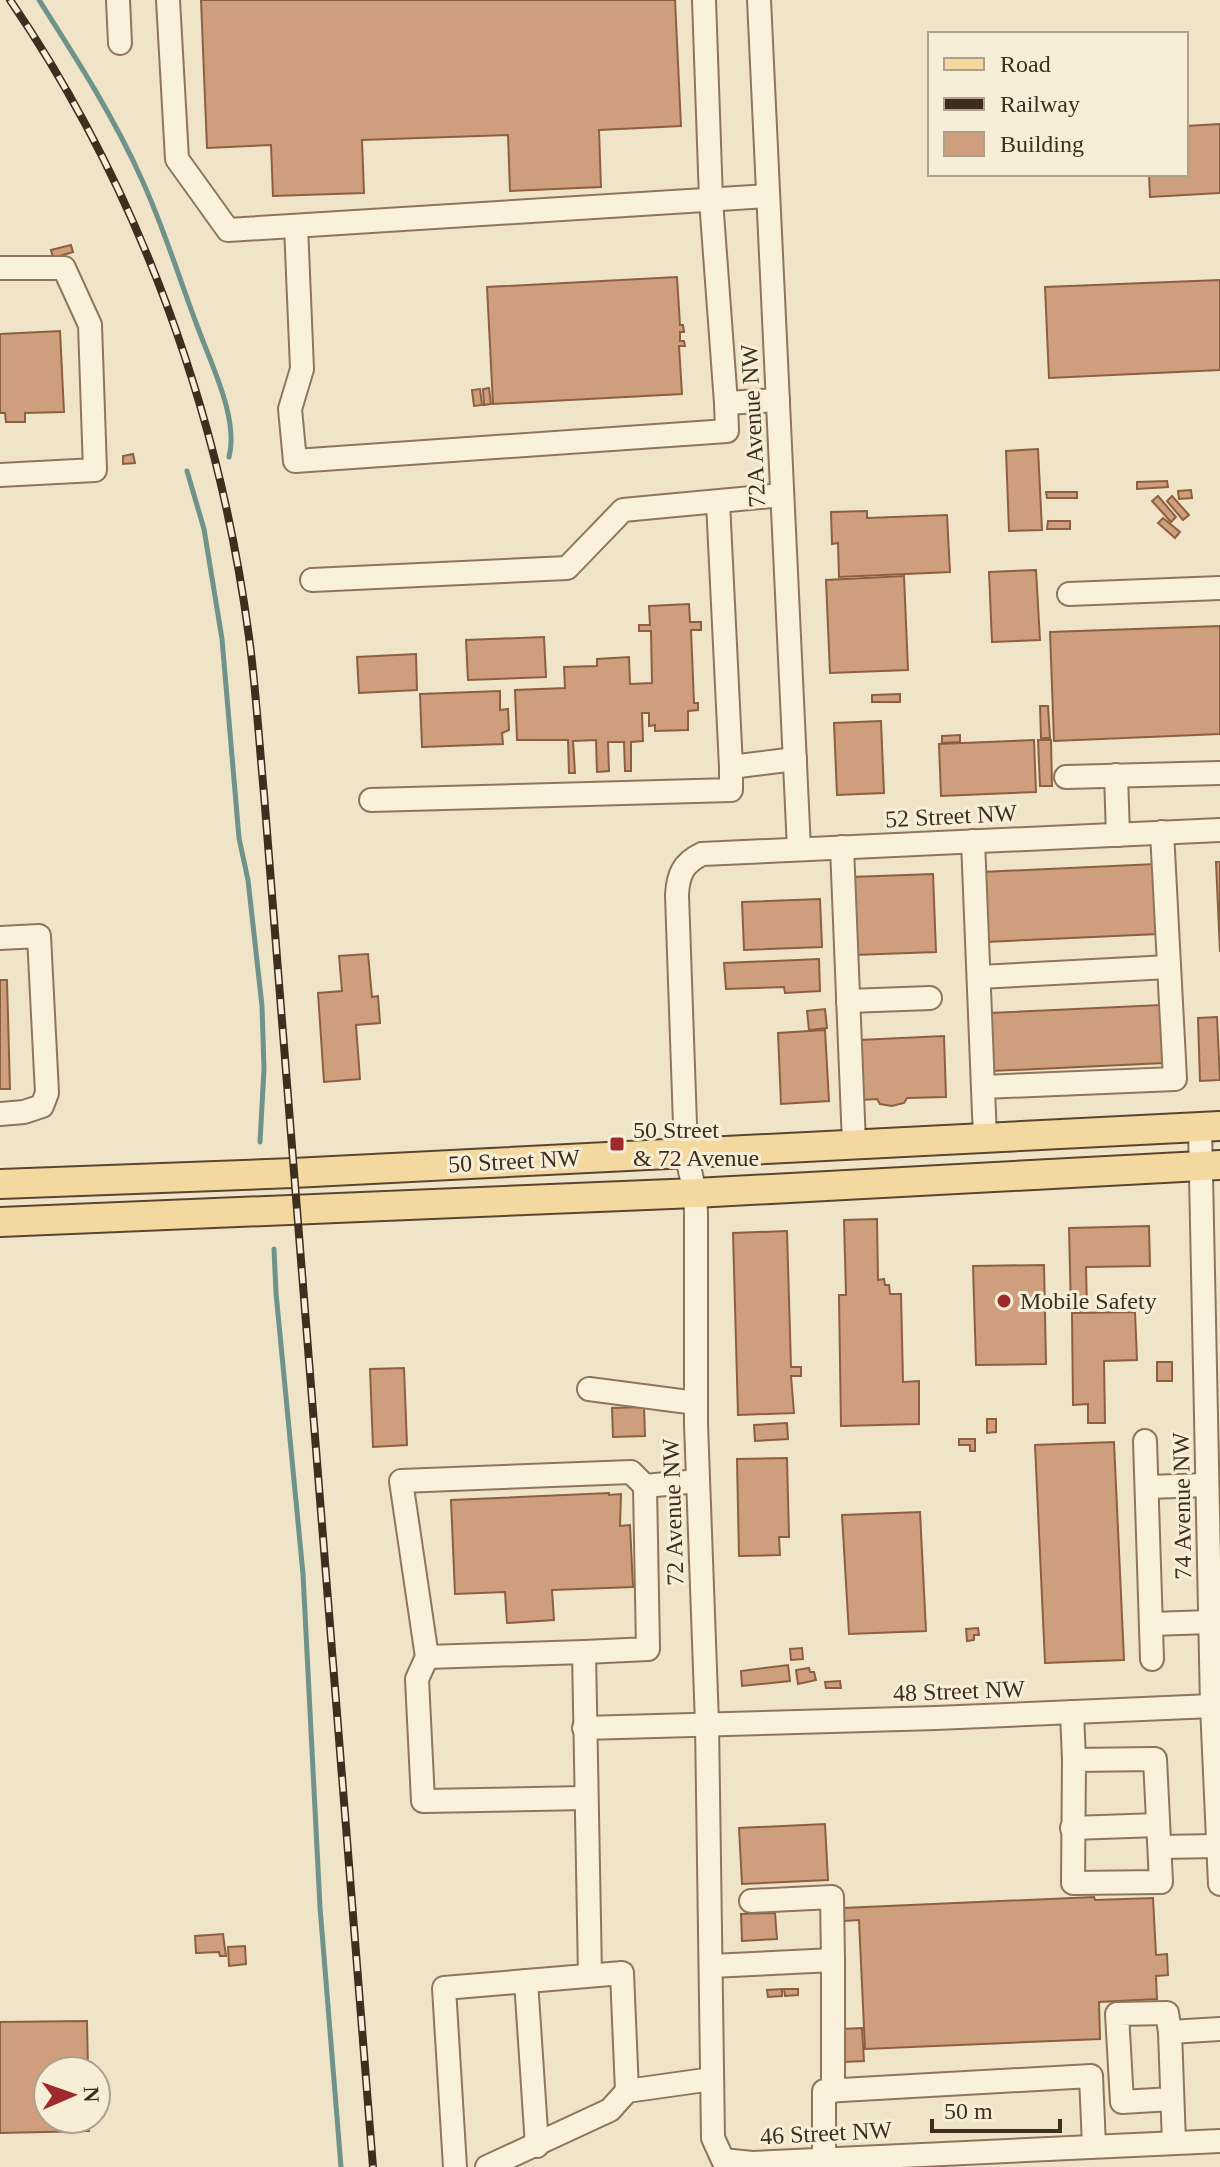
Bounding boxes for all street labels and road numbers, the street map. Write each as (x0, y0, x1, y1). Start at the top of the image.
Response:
street label: 72A Avenue NW (736, 343, 770, 508)
street label: 52 Street NW (884, 800, 1018, 832)
street label: 50 Street NW (447, 1145, 581, 1177)
street label: 74 Avenue NW (1168, 1432, 1196, 1580)
street label: 72 Avenue NW (657, 1437, 689, 1586)
street label: 48 Street NW (893, 1676, 1026, 1706)
street label: 46 Street NW (759, 2117, 893, 2149)

